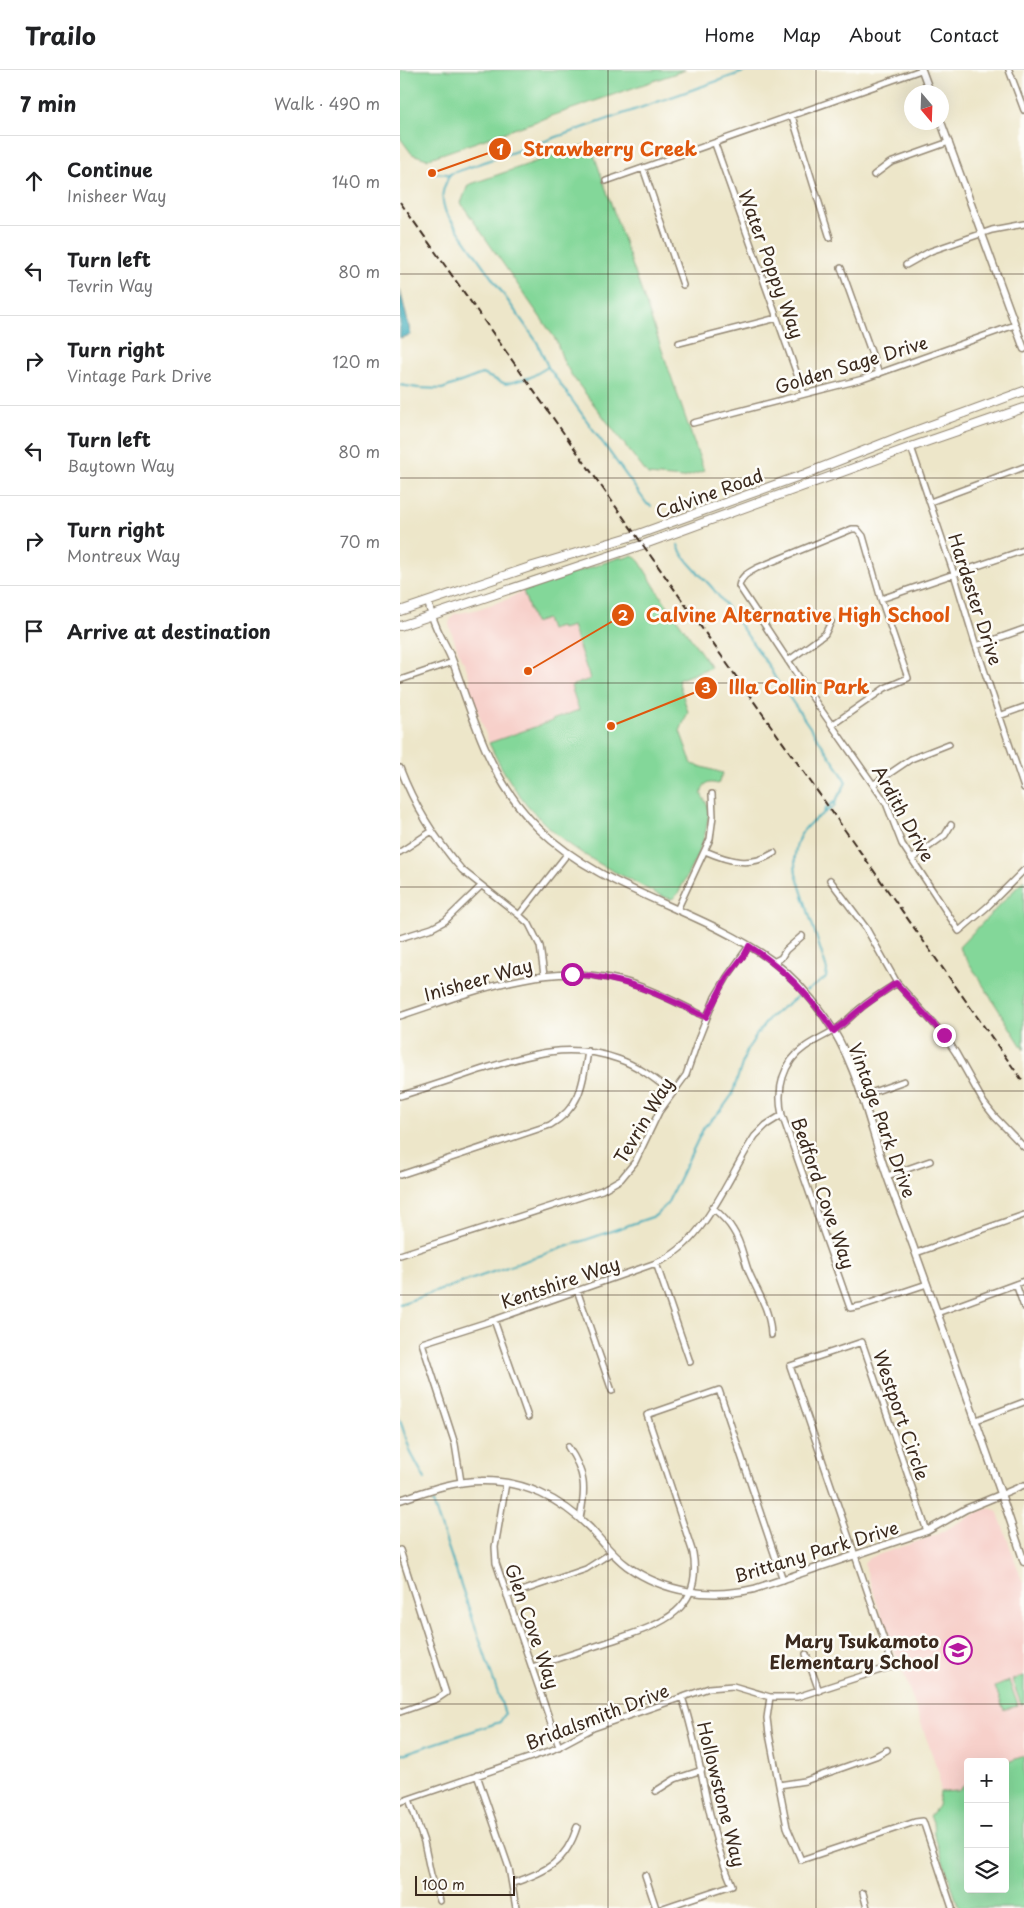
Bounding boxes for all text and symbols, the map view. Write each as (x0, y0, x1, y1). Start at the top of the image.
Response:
text: Trailo (25, 17, 96, 53)
text: Home (704, 21, 754, 48)
text: Map (782, 21, 821, 48)
text: About (849, 21, 901, 48)
text: Contact (929, 21, 999, 48)
north arrow (904, 85, 949, 130)
text: 7 min (20, 87, 76, 119)
text: Walk · 490 m (274, 91, 380, 115)
callout: Strawberry Creek (488, 132, 707, 166)
text: Strawberry Creek (523, 134, 698, 162)
text: 1 (496, 137, 504, 160)
text: Continue (67, 155, 153, 183)
icon: ahead (20, 167, 48, 195)
text: 140 m (332, 169, 380, 193)
text: Inisheer Way (67, 183, 166, 207)
street label: Water Poppy Way (732, 186, 812, 342)
text: Turn left (67, 245, 151, 273)
icon: left (20, 257, 48, 285)
text: 80 m (338, 259, 380, 283)
text: Tevrin Way (67, 273, 153, 297)
street label: Golden Sage Drive (771, 328, 931, 400)
text: Turn right (67, 335, 165, 363)
icon: right (20, 347, 48, 375)
text: 120 m (333, 349, 380, 373)
text: Vintage Park Drive (67, 363, 212, 387)
text: Turn left (67, 425, 151, 453)
icon: left (20, 437, 48, 465)
text: 80 m (338, 439, 380, 463)
text: Baytown Way (67, 453, 175, 477)
street label: Calvine Road (651, 461, 767, 525)
text: Turn right (67, 515, 165, 543)
icon: right (20, 527, 48, 555)
text: 70 m (340, 529, 380, 553)
street label: Hardester Drive (942, 530, 1010, 668)
text: Montreux Way (67, 543, 181, 567)
callout: Calvine Alternative High School (610, 598, 961, 632)
text: Calvine Alternative High School (646, 600, 950, 628)
text: 2 (618, 603, 629, 626)
icon: arrive (20, 617, 48, 645)
text: Arrive at destination (67, 617, 271, 645)
callout: Illa Collin Park (693, 671, 880, 705)
text: Illa Collin Park (728, 672, 870, 700)
text: 3 (701, 675, 711, 698)
street label: Ardith Drive (866, 760, 942, 866)
street label: Inisheer Way (421, 951, 535, 1007)
route start (561, 963, 584, 986)
route end (933, 1024, 956, 1047)
street label: Vintage Park Drive (842, 1039, 924, 1201)
street label: Tevrin Way (607, 1072, 679, 1168)
street label: Bedford Cove Way (785, 1114, 863, 1272)
street label: Kentshire Way (497, 1249, 623, 1315)
street label: Westport Circle (867, 1346, 937, 1484)
street label: Brittany Park Drive (730, 1513, 902, 1589)
street label: Glen Cove Way (499, 1560, 567, 1692)
place label: Mary Tsukamoto Elementary School (769, 1627, 939, 1675)
school or university icon: Mary Tsukamoto Elementary School (943, 1635, 973, 1665)
street label: Bridalsmith Drive (521, 1676, 673, 1756)
street label: Hollowstone Way (691, 1718, 753, 1870)
map controls (964, 1758, 1009, 1893)
button: + (964, 1758, 1009, 1803)
button: − (964, 1803, 1009, 1848)
button: layers (964, 1848, 1009, 1893)
scale bar (415, 1873, 515, 1896)
text: 100 m (422, 1874, 465, 1895)

